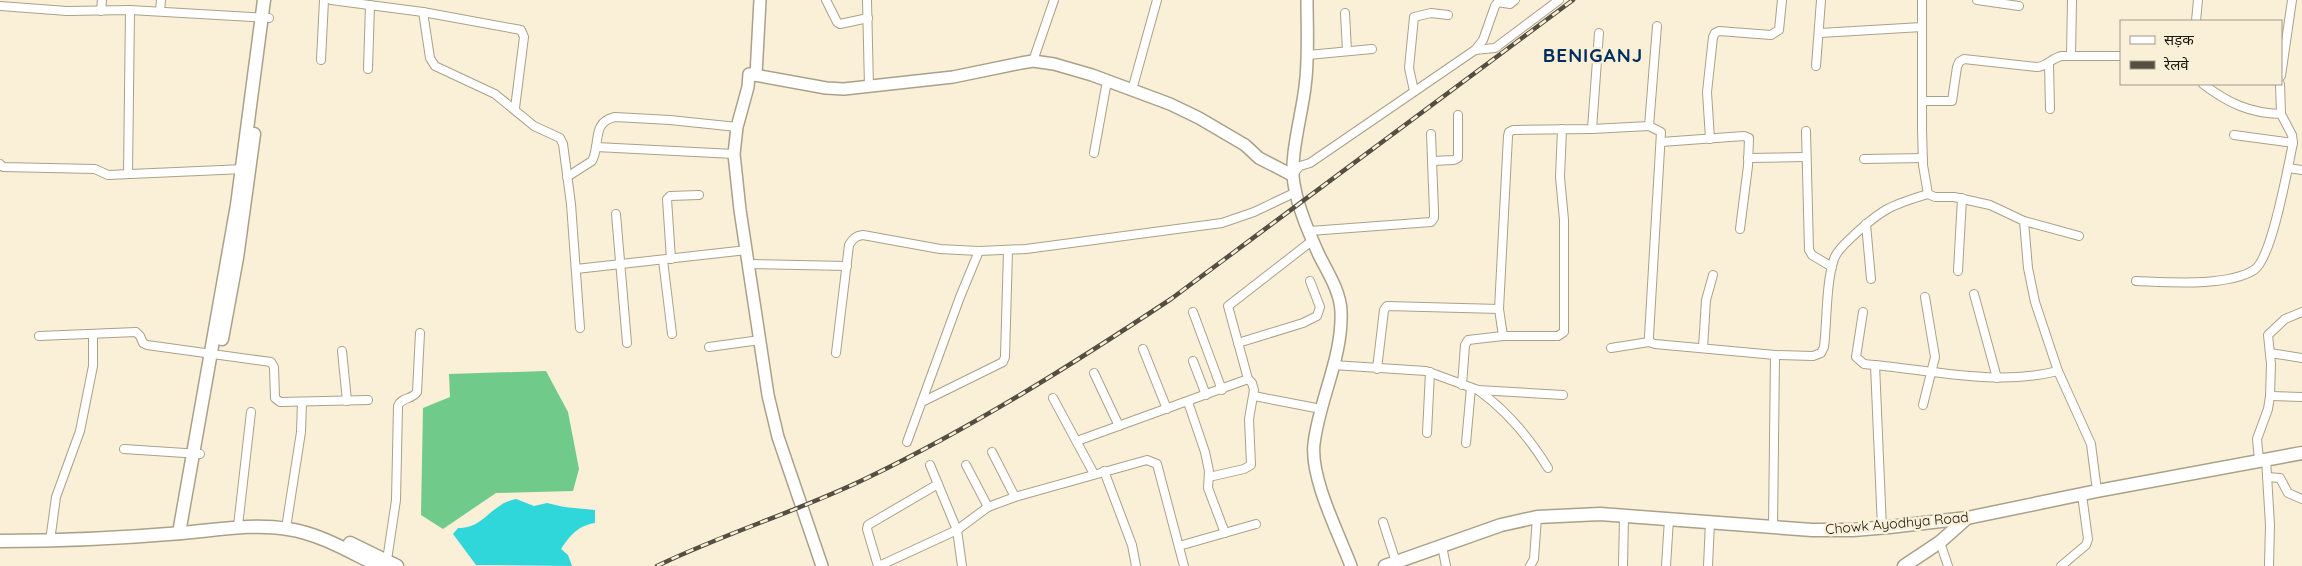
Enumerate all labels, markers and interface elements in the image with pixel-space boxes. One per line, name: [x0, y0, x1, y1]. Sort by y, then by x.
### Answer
legend: [2120, 20, 2282, 85]
text: सड़क: [2164, 30, 2194, 49]
district label: BENIGANJ: [1543, 43, 1643, 67]
text: रेलवे: [2163, 55, 2189, 74]
street label: Chowk Ayodhya Road: [1825, 508, 1969, 538]

